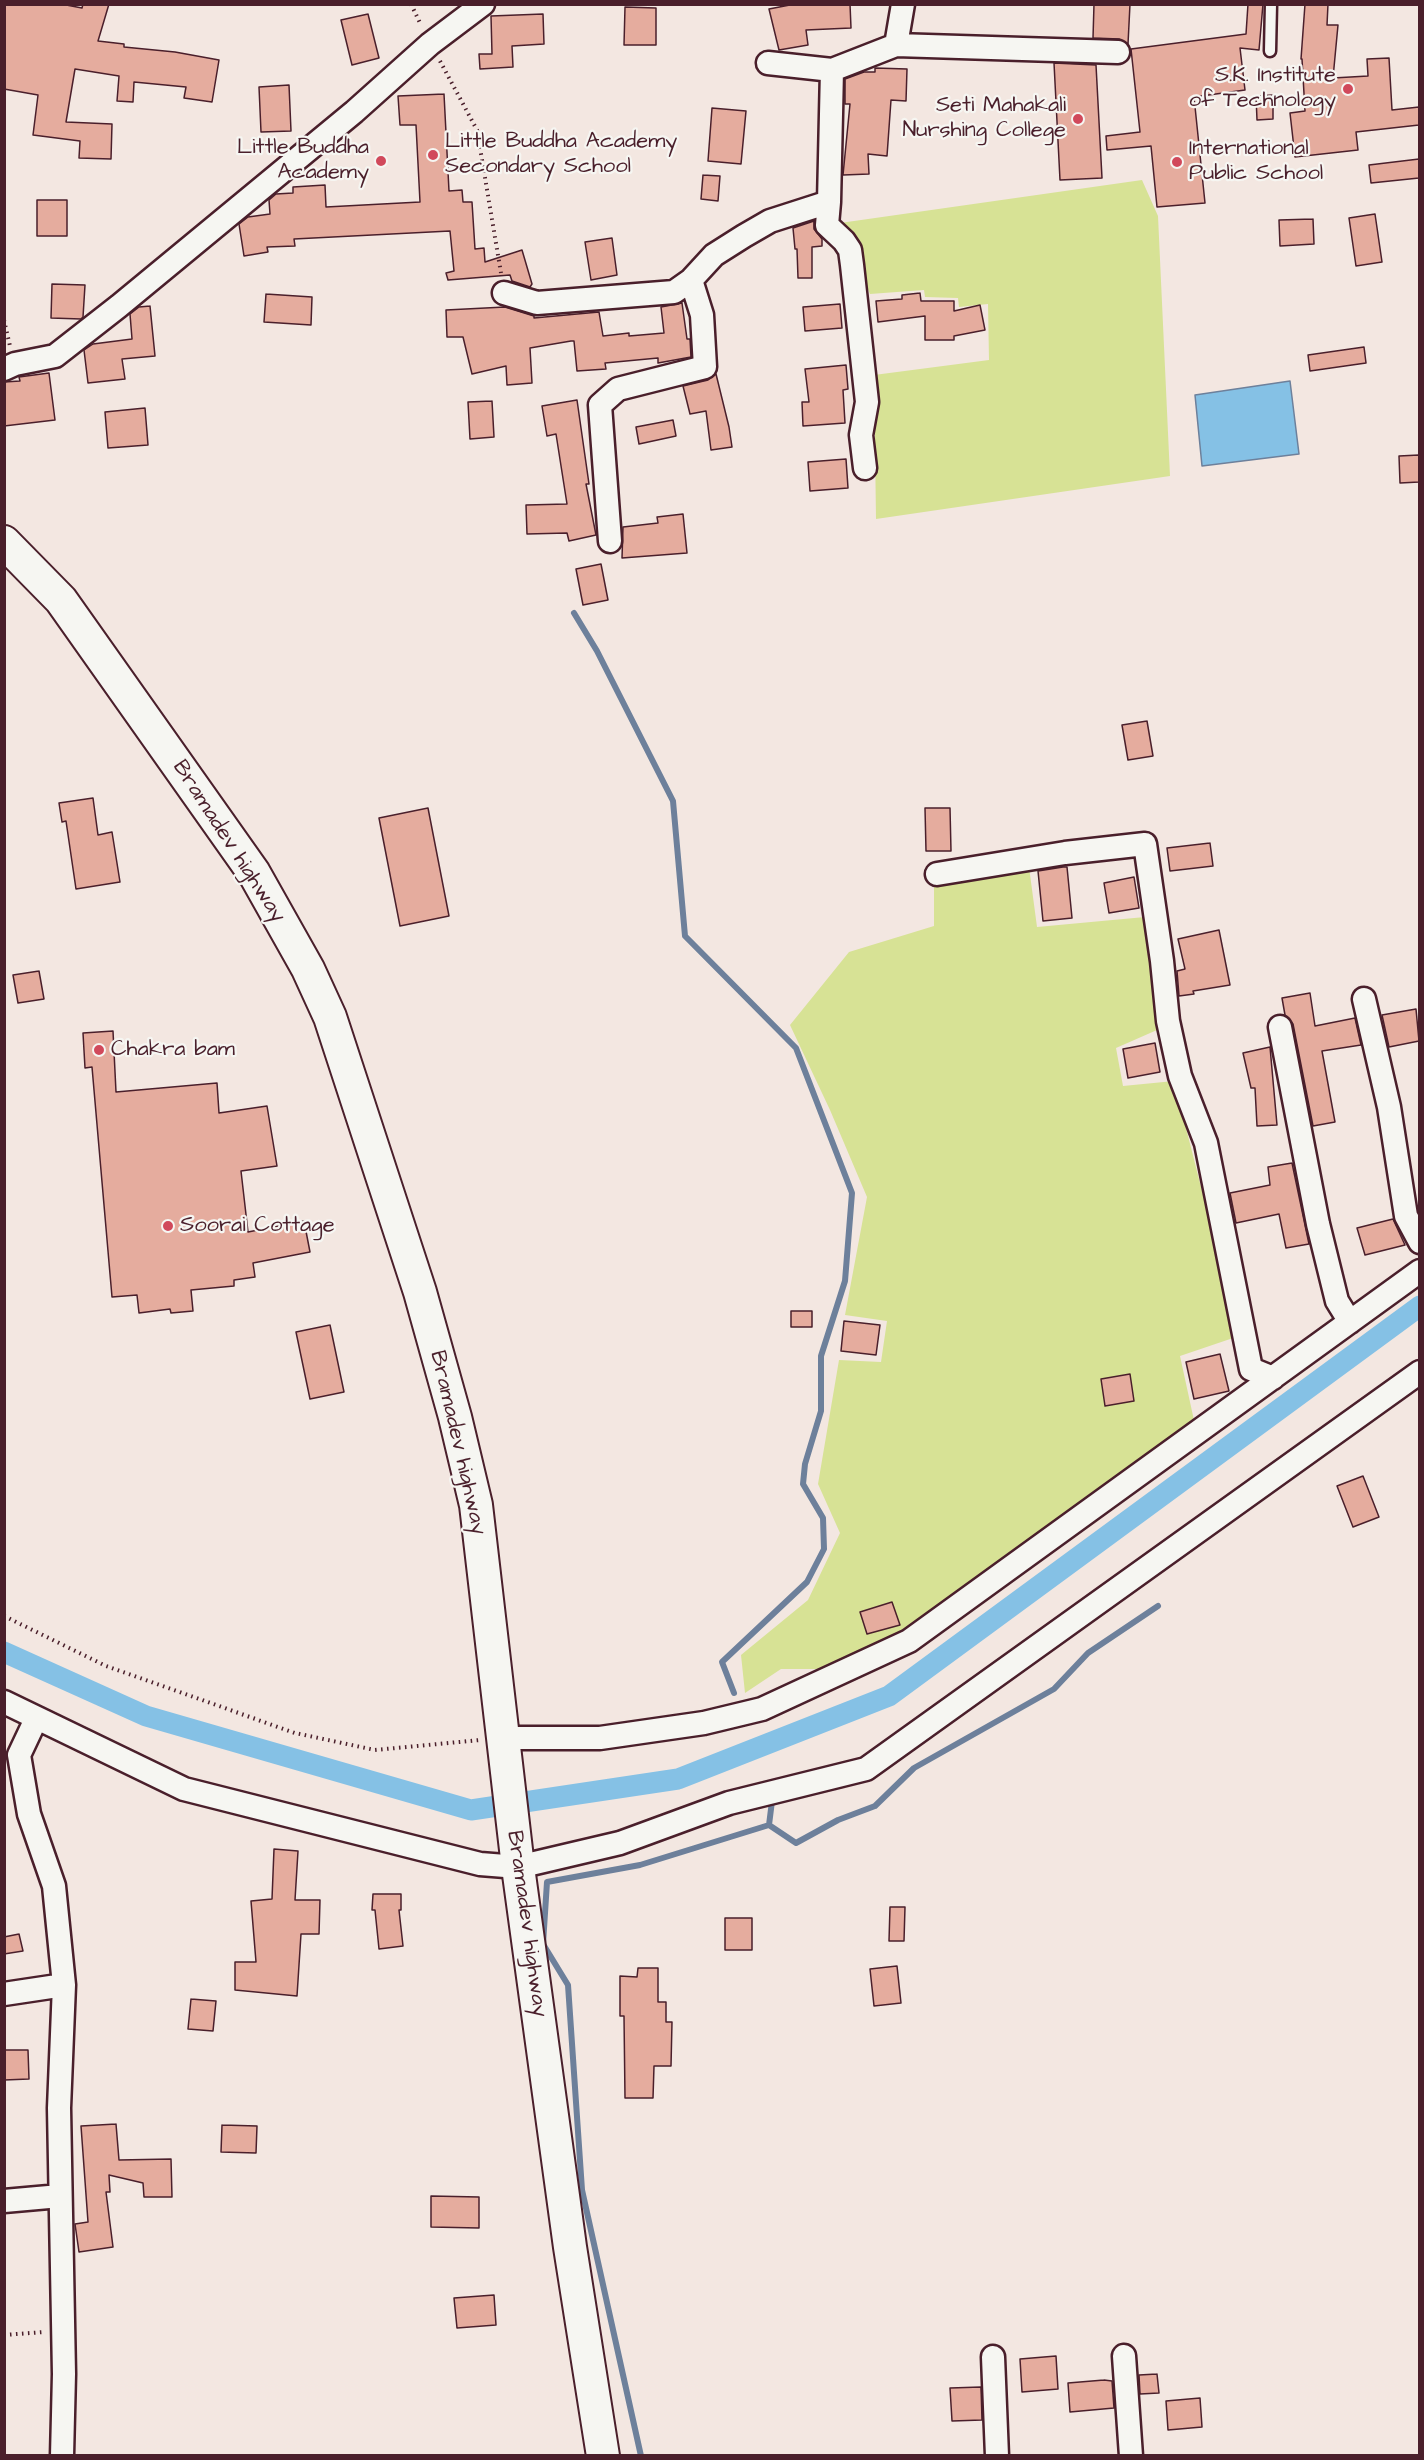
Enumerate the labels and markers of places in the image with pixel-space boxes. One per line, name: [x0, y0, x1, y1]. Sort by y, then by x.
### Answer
place label: S.K. Institute of Technology: [1189, 63, 1336, 114]
marker: S.K. Institute of Technology: [1341, 82, 1355, 96]
place label: Seti Mahakali Nurshing College: [902, 93, 1066, 144]
marker: Seti Mahakali Nurshing College: [1071, 112, 1085, 126]
place label: Little Buddha Academy Secondary School: [445, 129, 677, 180]
place label: Little Buddha Academy: [237, 135, 369, 186]
place label: International Public School: [1189, 136, 1323, 188]
marker: Little Buddha Academy Secondary School: [426, 148, 440, 162]
marker: Little Buddha Academy: [374, 154, 388, 168]
marker: International Public School: [1170, 155, 1184, 169]
place label: Chakra bam: [111, 1037, 235, 1063]
marker: Chakra bam: [92, 1043, 106, 1057]
place label: Soorai Cottage: [180, 1213, 335, 1239]
marker: Soorai Cottage: [161, 1219, 175, 1233]

